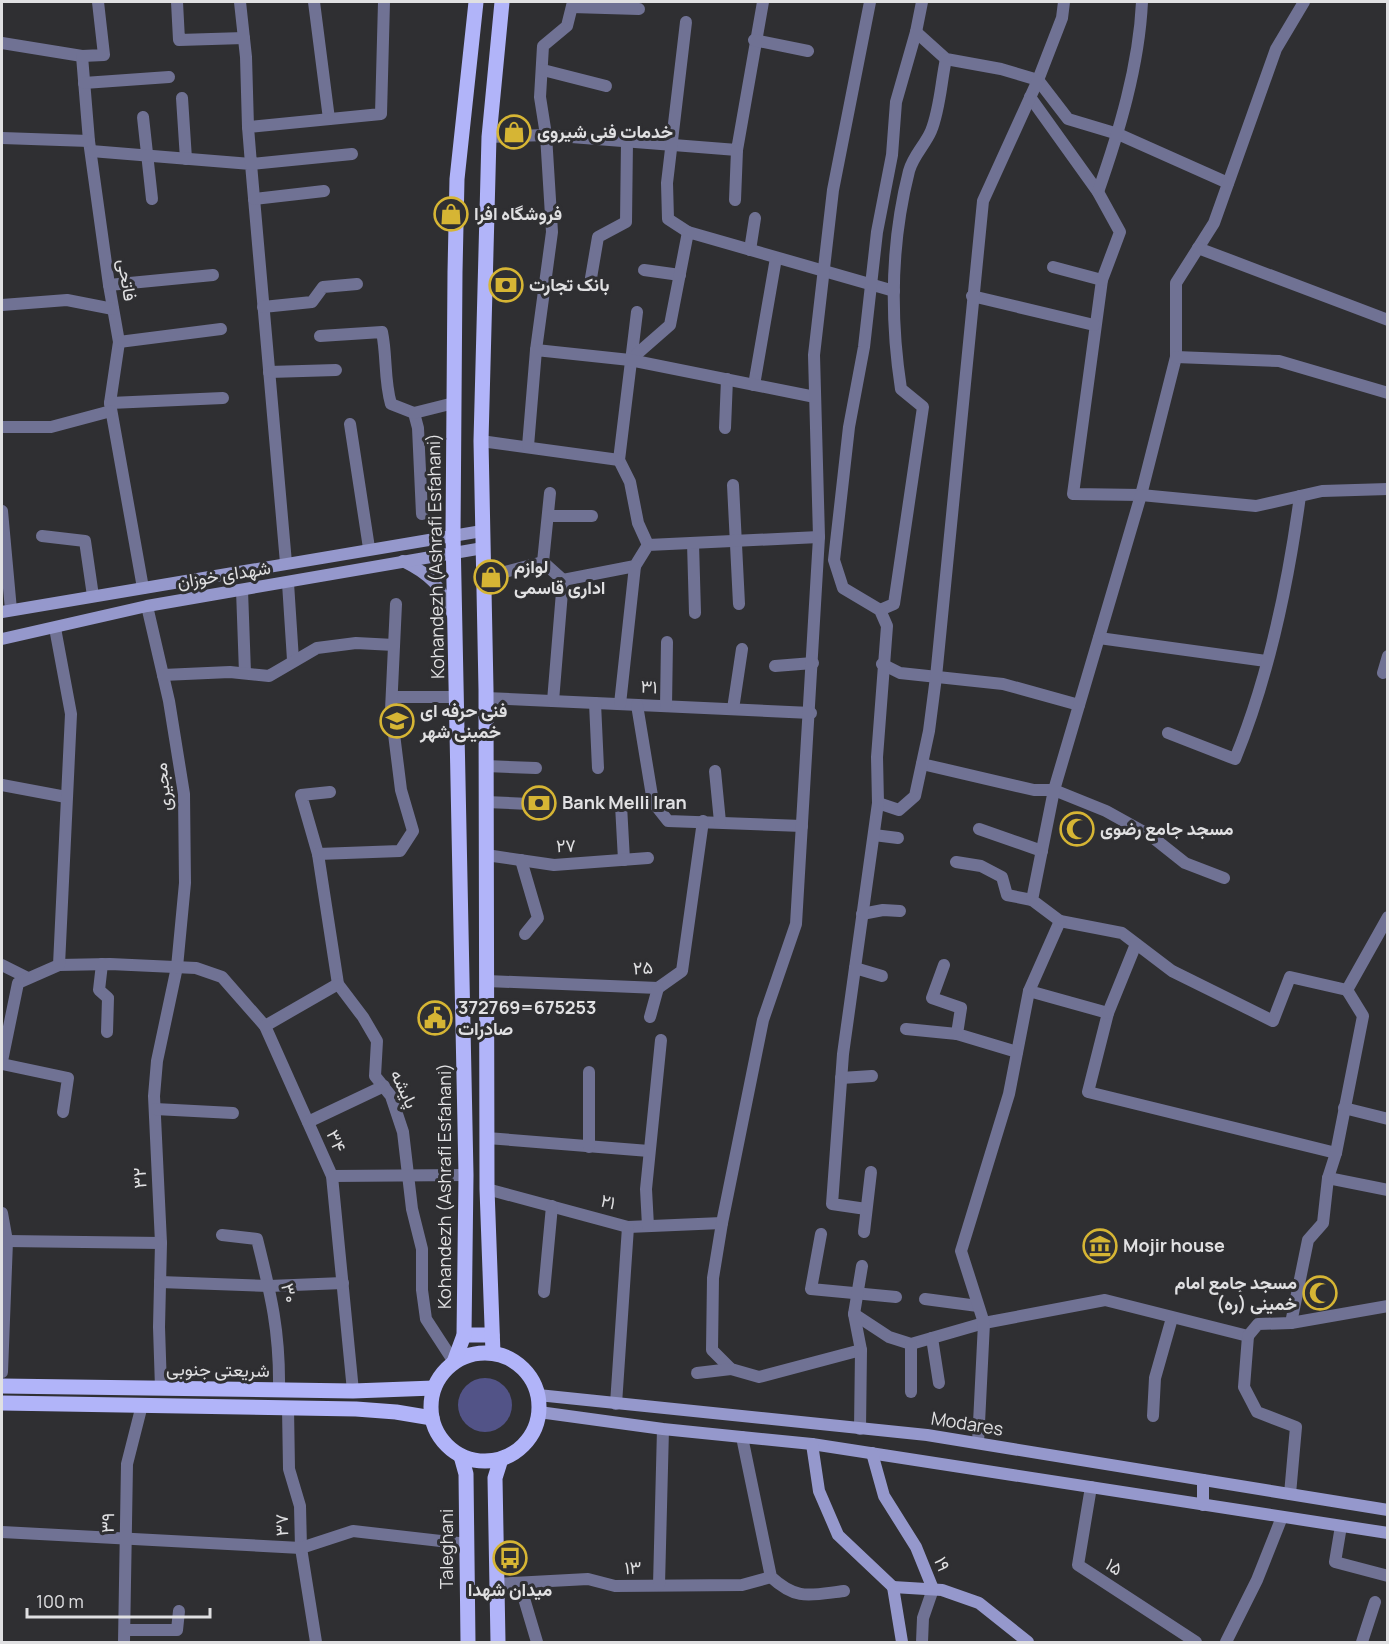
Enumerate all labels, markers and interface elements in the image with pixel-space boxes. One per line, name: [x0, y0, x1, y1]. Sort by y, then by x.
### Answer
shop icon: خدمات فنی شیروی: [496, 114, 532, 150]
place label: خدمات فنی شیروی: [537, 119, 673, 143]
shop icon: فروشگاه افرا: [433, 196, 469, 232]
place label: فروشگاه افرا: [474, 201, 562, 225]
street label: فاتحی: [113, 257, 143, 303]
bank icon: بانک تجارت: [488, 267, 524, 303]
place label: بانک تجارت: [529, 272, 610, 296]
street label: Kohandezh (Ashrafi Esfahani): [421, 433, 449, 679]
place label: لوازم اداری قاسمی: [514, 554, 606, 599]
street label: شهدای خوزان: [175, 555, 272, 593]
shop icon: لوازم اداری قاسمی: [473, 559, 509, 595]
street label: ۳۱: [640, 674, 658, 698]
place label: فنی حرفه ای خمینی شهر: [419, 698, 507, 743]
school or university icon: فنی حرفه ای خمینی شهر: [379, 703, 415, 739]
street label: مجیری: [148, 762, 176, 813]
bank icon: Bank Melli Iran: [521, 785, 557, 821]
place label: Bank Melli Iran: [562, 790, 687, 814]
mosque icon: مسجد جامع رضوی: [1059, 811, 1095, 847]
place label: مسجد جامع رضوی: [1100, 816, 1234, 841]
street label: ۲۷: [556, 833, 576, 857]
street label: ۲۵: [632, 954, 654, 980]
place label: 372769=675253 صادرات: [458, 995, 596, 1040]
public building icon: 372769=675253 صادرات: [417, 1000, 453, 1036]
street label: Kohandezh (Ashrafi Esfahani): [432, 1063, 456, 1309]
street label: پایشه: [385, 1065, 424, 1112]
street label: ۳۴: [321, 1126, 352, 1156]
street label: ۳۲: [126, 1167, 152, 1189]
street label: ۲۱: [598, 1188, 618, 1215]
museum icon: Mojir house: [1082, 1228, 1118, 1264]
place label: Mojir house: [1123, 1233, 1225, 1257]
place label: مسجد جامع امام خمینی (ره): [1174, 1270, 1297, 1315]
mosque icon: مسجد جامع امام خمینی (ره): [1302, 1275, 1338, 1311]
street label: ۳۰: [276, 1281, 304, 1305]
street label: شریعتی جنوبی: [166, 1356, 270, 1382]
street label: Modares: [929, 1405, 1005, 1441]
street label: Taleghani: [434, 1509, 458, 1589]
street label: ۳۹: [95, 1513, 119, 1533]
street label: ۳۷: [269, 1514, 293, 1536]
bus stop icon: میدان شهدا: [492, 1540, 528, 1576]
street label: ۱۵: [1101, 1552, 1128, 1581]
street label: ۱۹: [929, 1553, 957, 1575]
street label: ۱۳: [624, 1555, 642, 1579]
place label: میدان شهدا: [468, 1577, 553, 1601]
scale bar: [27, 1581, 210, 1619]
text: 100 m: [36, 1589, 84, 1613]

